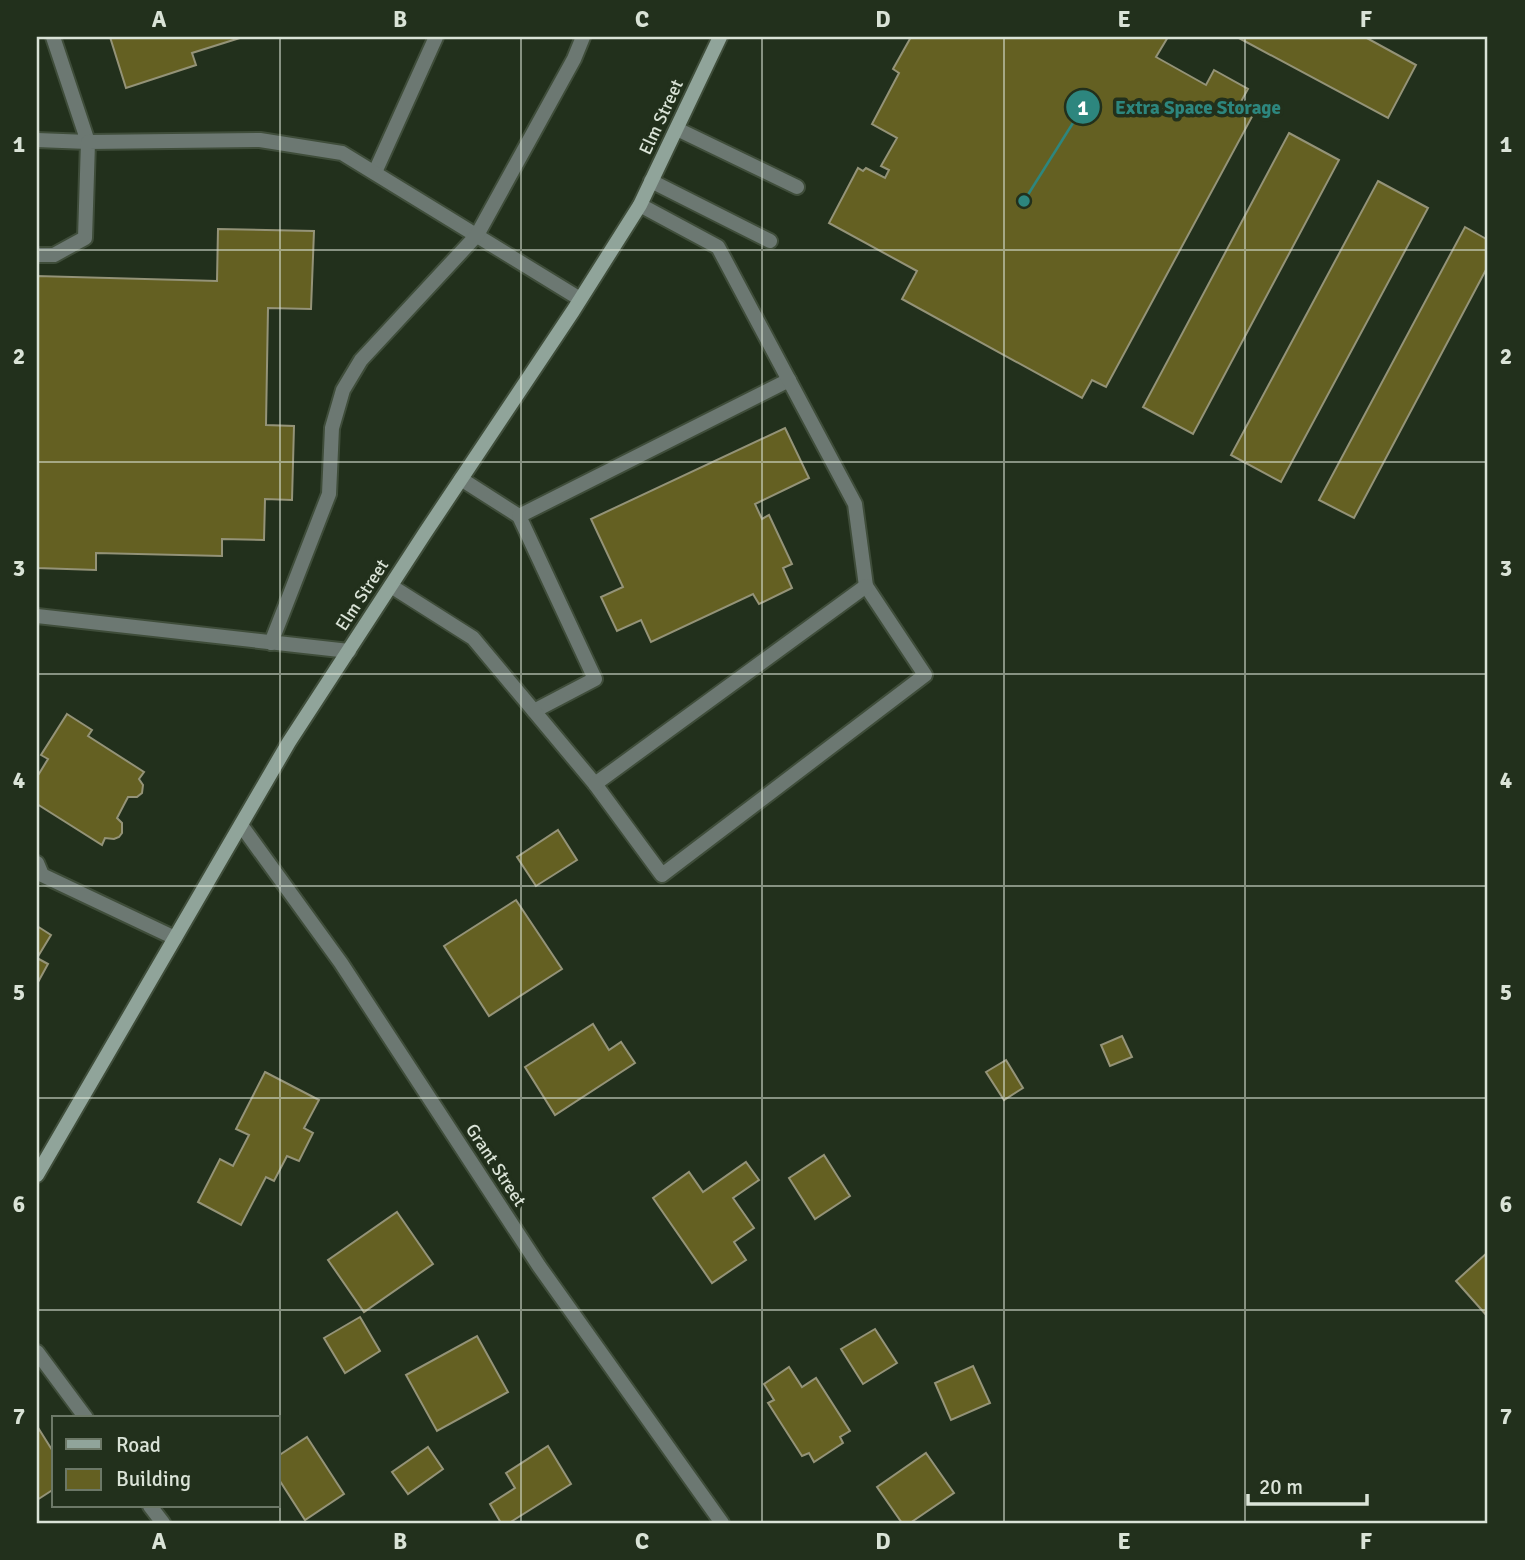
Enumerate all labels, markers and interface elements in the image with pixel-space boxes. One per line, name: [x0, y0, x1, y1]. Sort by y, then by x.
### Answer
text: A: [152, 5, 167, 34]
text: B: [393, 5, 407, 34]
text: C: [635, 5, 649, 34]
text: D: [875, 5, 891, 34]
text: E: [1117, 5, 1131, 34]
text: F: [1360, 5, 1372, 34]
street label: Elm Street: [634, 76, 688, 158]
callout: Extra Space Storage: [1066, 87, 1295, 127]
text: 1: [1077, 95, 1089, 121]
text: Extra Space Storage: [1115, 96, 1281, 120]
text: 1: [13, 130, 25, 159]
text: 1: [1500, 130, 1512, 159]
text: 2: [13, 342, 25, 371]
text: 2: [1500, 342, 1512, 371]
text: 3: [13, 554, 25, 583]
text: 3: [1500, 554, 1512, 583]
street label: Elm Street: [331, 555, 393, 635]
text: 4: [13, 766, 25, 795]
text: 4: [1500, 766, 1512, 795]
text: 5: [13, 978, 25, 1007]
text: 5: [1500, 978, 1512, 1007]
street label: Grant Street: [461, 1120, 531, 1210]
text: 6: [13, 1190, 25, 1219]
text: 6: [1500, 1190, 1512, 1219]
text: 7: [13, 1402, 25, 1431]
text: 7: [1500, 1402, 1512, 1431]
legend: [52, 1416, 280, 1508]
text: Road: [116, 1432, 161, 1458]
scale bar: [1248, 1462, 1368, 1506]
text: Building: [116, 1466, 191, 1492]
text: 20 m: [1259, 1474, 1303, 1500]
text: A: [152, 1527, 167, 1556]
text: B: [393, 1527, 407, 1556]
text: C: [635, 1527, 649, 1556]
text: D: [875, 1527, 891, 1556]
text: E: [1117, 1527, 1131, 1556]
text: F: [1360, 1527, 1372, 1556]

